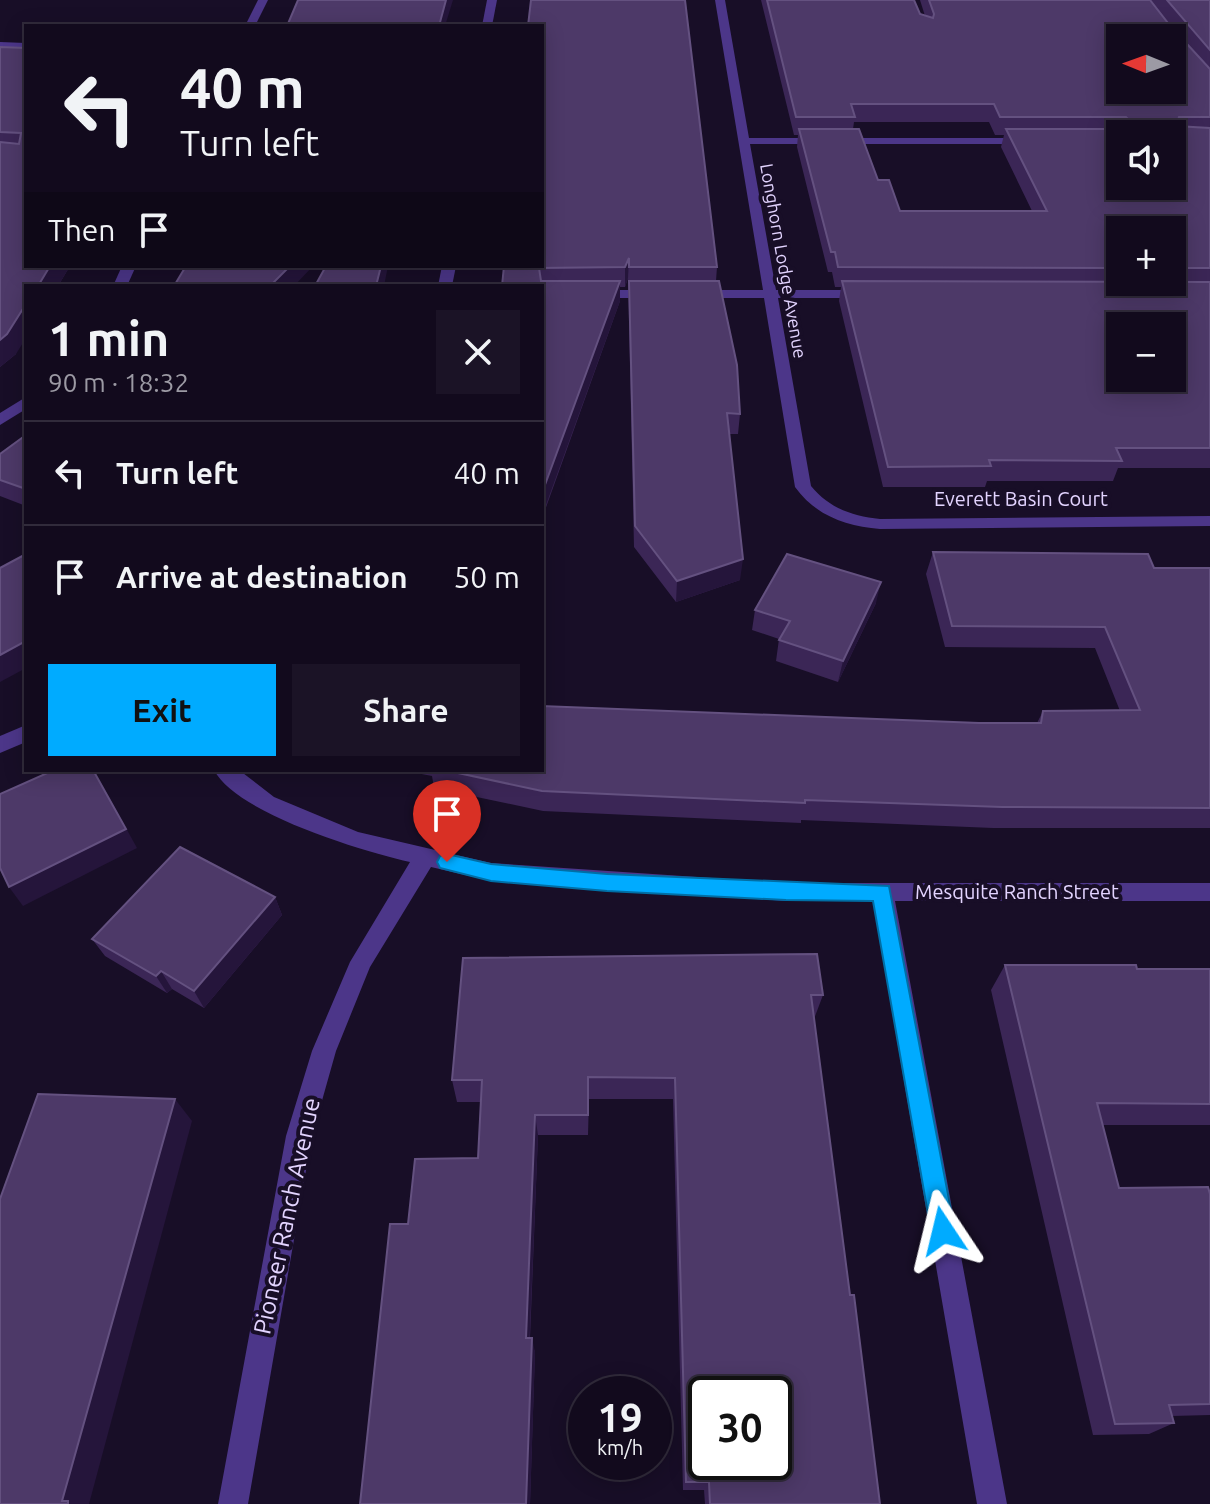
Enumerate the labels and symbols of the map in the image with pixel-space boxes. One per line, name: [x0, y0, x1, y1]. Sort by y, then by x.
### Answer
north arrow: [1106, 24, 1186, 104]
street label: Longhorn Lodge Avenue: [757, 162, 811, 360]
street label: Everett Basin Court: [934, 487, 1108, 510]
pin: [413, 780, 481, 862]
street label: Mesquite Ranch Street: [915, 880, 1119, 903]
street label: Pioneer Ranch Avenue: [248, 1095, 325, 1337]
position arrow: [901, 1189, 985, 1273]
speed limit sign: 30: [688, 1376, 792, 1480]

